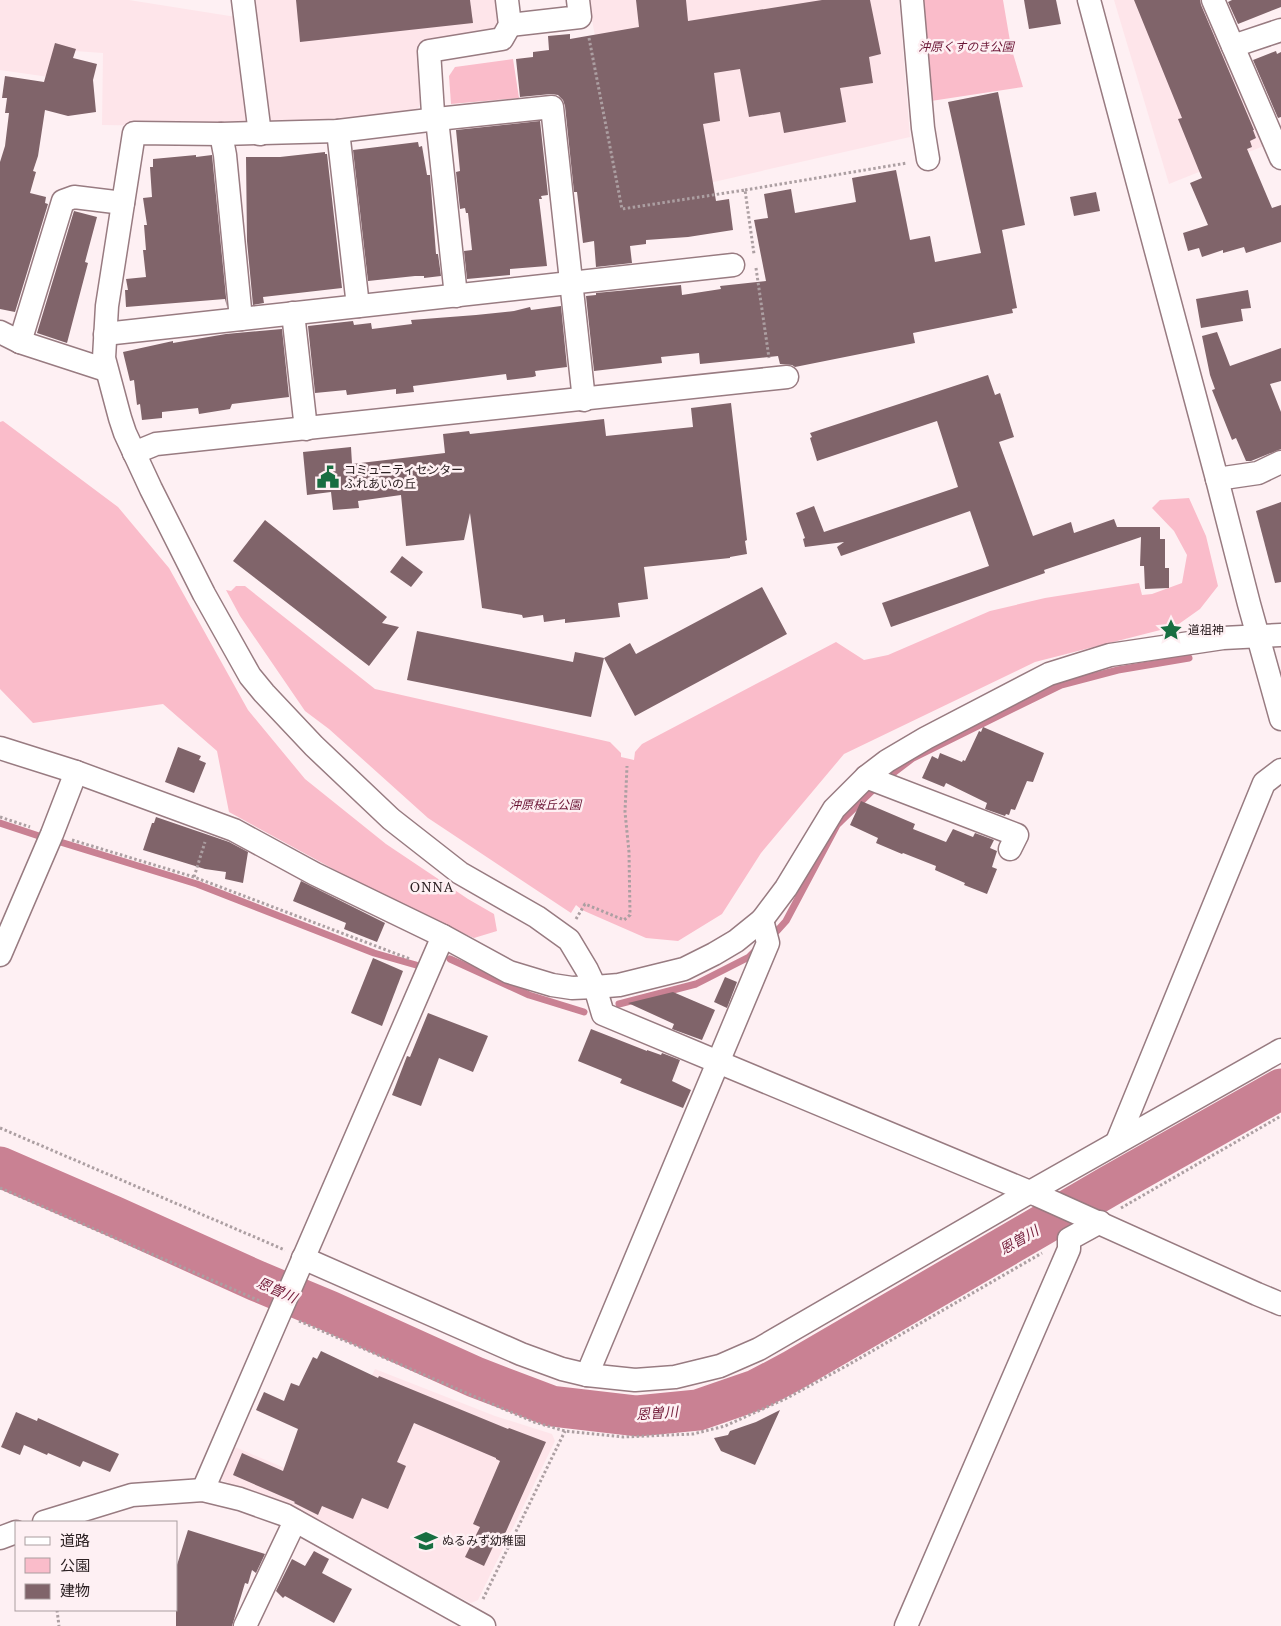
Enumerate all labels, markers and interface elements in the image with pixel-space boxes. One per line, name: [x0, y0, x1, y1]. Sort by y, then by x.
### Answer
park label: 沖原くすのき公園: [918, 39, 1016, 54]
place label: コミュニティセンター ふれあいの丘: [344, 462, 463, 491]
public building icon: コミュニティセンター ふれあいの丘: [315, 464, 341, 490]
place icon: 道祖神: [1158, 617, 1184, 643]
place label: 道祖神: [1188, 622, 1224, 637]
park label: 沖原桜丘公園: [509, 797, 583, 812]
district label: ONNA: [410, 877, 454, 896]
water label: 恩曽川: [996, 1220, 1043, 1258]
water label: 恩曽川: [254, 1272, 302, 1308]
water label: 恩曽川: [635, 1401, 681, 1423]
legend: [15, 1521, 178, 1611]
school or university icon: ぬるみず幼稚園: [413, 1528, 439, 1554]
text: 道路: [60, 1530, 90, 1550]
place label: ぬるみず幼稚園: [442, 1533, 526, 1548]
text: 公園: [60, 1555, 90, 1575]
text: 建物: [60, 1580, 90, 1600]

